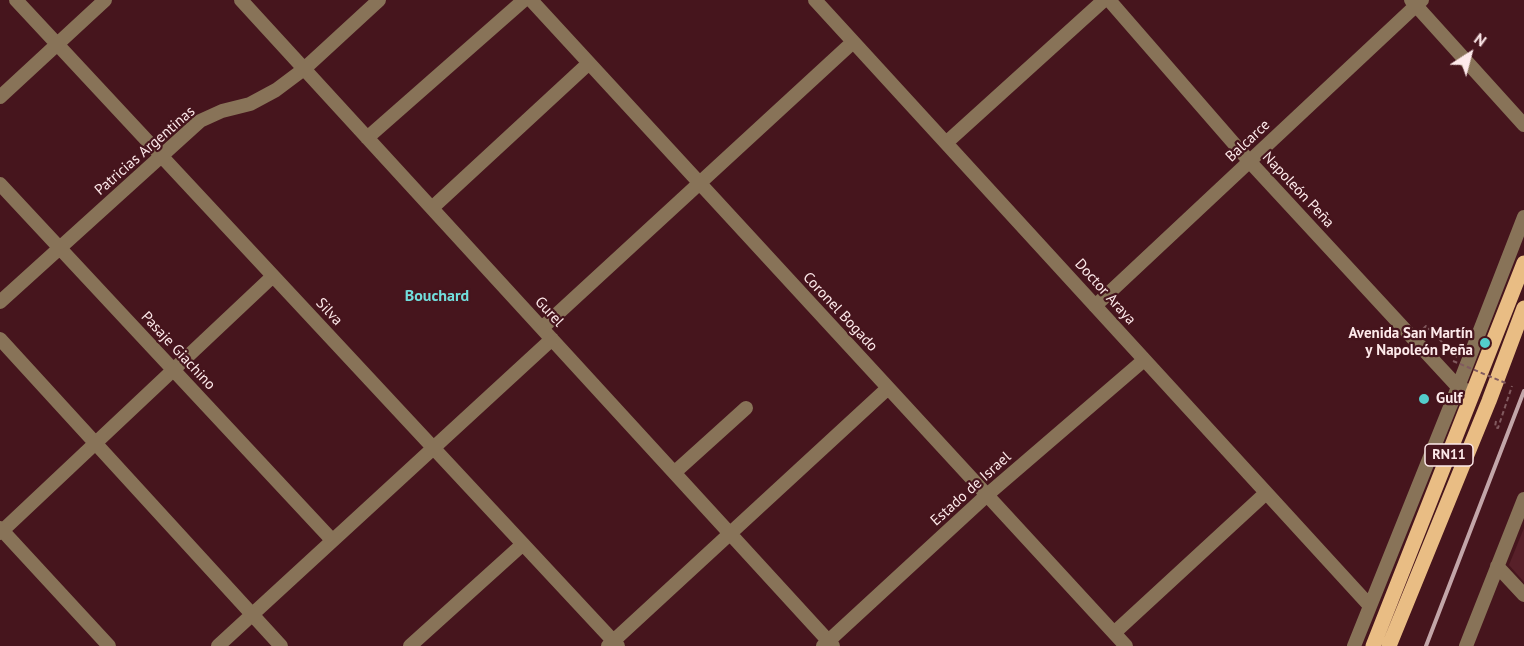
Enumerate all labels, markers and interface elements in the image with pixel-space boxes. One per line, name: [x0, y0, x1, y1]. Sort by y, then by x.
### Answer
north arrow: [1440, 24, 1500, 84]
text: N: [1470, 28, 1491, 51]
street label: Patricias Argentinas: [91, 103, 199, 199]
street label: Balcarce: [1222, 116, 1274, 166]
street label: Napoleón Peña: [1258, 148, 1338, 232]
street label: Doctor Araya: [1071, 255, 1139, 329]
street label: Coronel Bogado: [799, 269, 881, 355]
district label: Bouchard: [405, 286, 469, 306]
street label: Gurel: [531, 293, 567, 331]
street label: Silva: [312, 295, 346, 329]
street label: Pasaje Giachino: [137, 308, 219, 394]
place label: Avenida San Martín y Napoleón Peña: [1349, 325, 1473, 360]
marker: Avenida San Martín y Napoleón Peña: [1478, 336, 1492, 350]
place label: Gulf: [1436, 390, 1462, 408]
marker: Gulf: [1417, 392, 1431, 406]
road number: RN11: [1425, 444, 1473, 466]
street label: Estado de Israel: [927, 448, 1015, 530]

